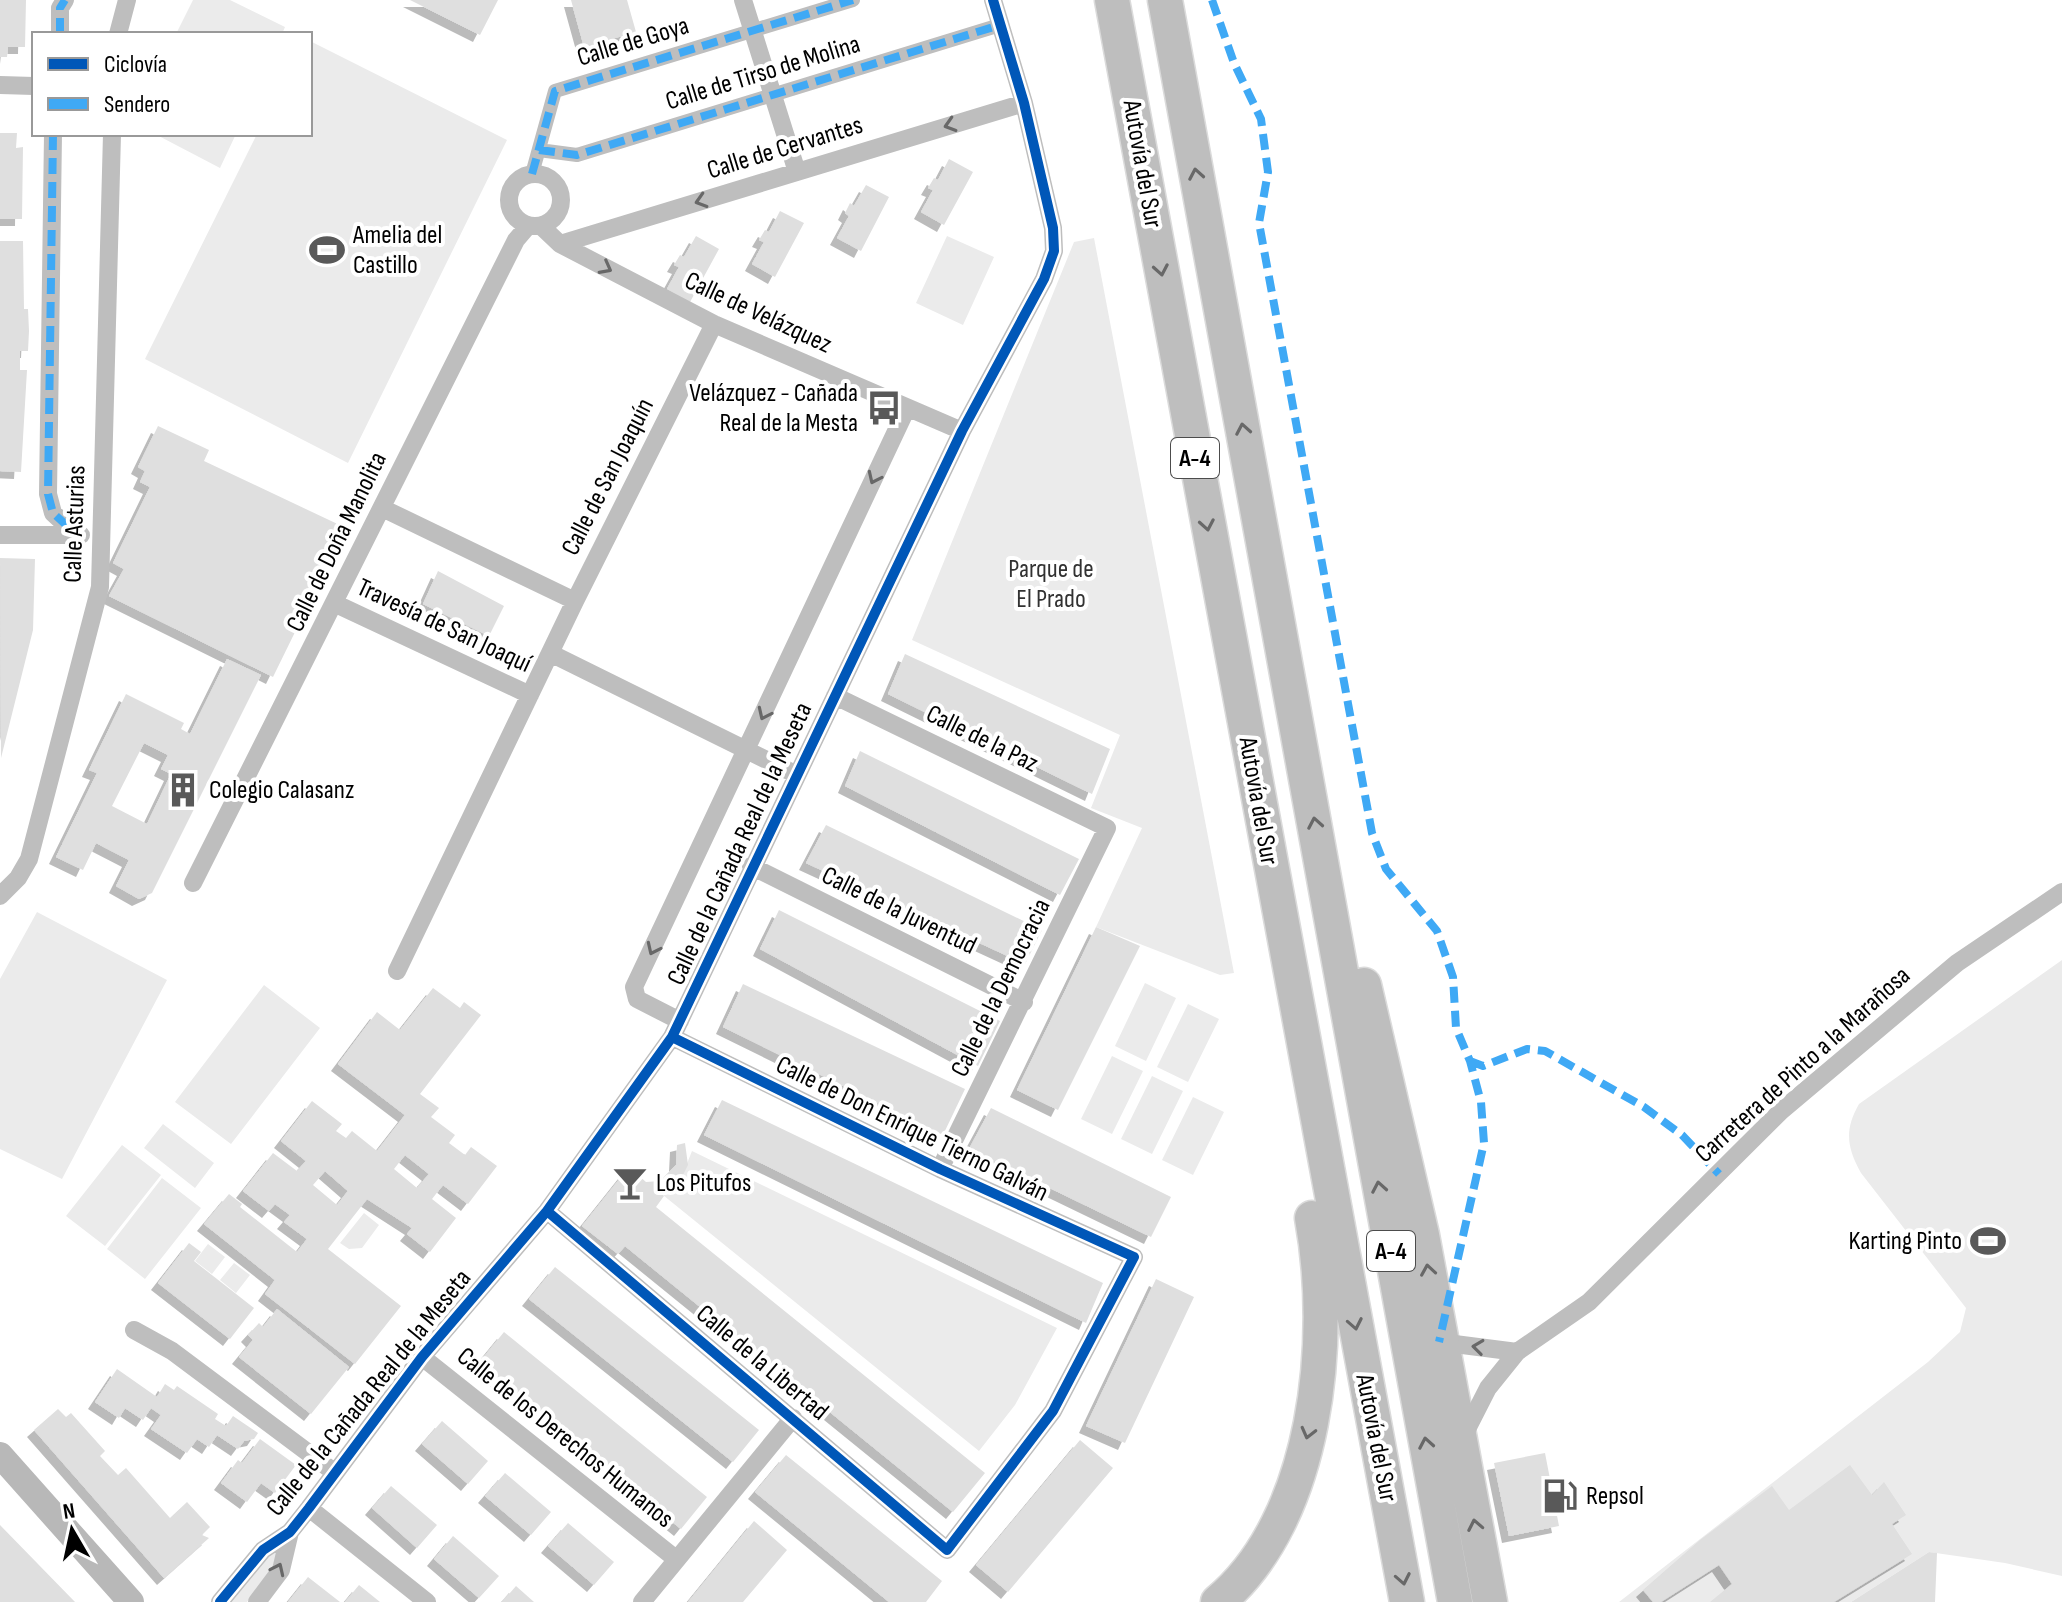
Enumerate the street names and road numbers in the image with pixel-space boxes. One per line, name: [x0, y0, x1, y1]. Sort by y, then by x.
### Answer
street label: Calle de Goya: [573, 10, 693, 74]
street label: Calle de Tirso de Molina: [662, 29, 864, 117]
street label: Autovía del Sur: [1115, 97, 1169, 231]
street label: Calle de Cervantes: [704, 110, 866, 186]
street label: Calle de Velázquez: [680, 265, 836, 361]
street label: Calle de San Joaquín: [555, 393, 661, 561]
road number: A-4: [1171, 438, 1219, 478]
street label: Calle de Doña Manolita: [280, 447, 394, 637]
street label: Calle Asturias: [57, 465, 93, 583]
street label: Travesía de San Joaquí: [352, 572, 536, 680]
street label: Calle de la Cañada Real de la Meseta: [661, 698, 819, 990]
street label: Calle de la Paz: [921, 699, 1043, 779]
street label: Autovía del Sur: [1231, 734, 1285, 868]
street label: Calle de la Juventud: [817, 860, 981, 962]
street label: Calle de la Democracia: [945, 894, 1057, 1082]
street label: Carretera de Pinto a la Marañosa: [1689, 960, 1917, 1170]
street label: Calle de Don Enrique Tierno Galván: [771, 1050, 1053, 1208]
road number: A-4: [1367, 1231, 1415, 1271]
street label: Calle de la Cañada Real de la Meseta: [260, 1264, 478, 1522]
street label: Calle de la Libertad: [690, 1299, 834, 1427]
street label: Calle de los Derechos Humanos: [451, 1341, 679, 1535]
street label: Autovía del Sur: [1348, 1371, 1404, 1505]

